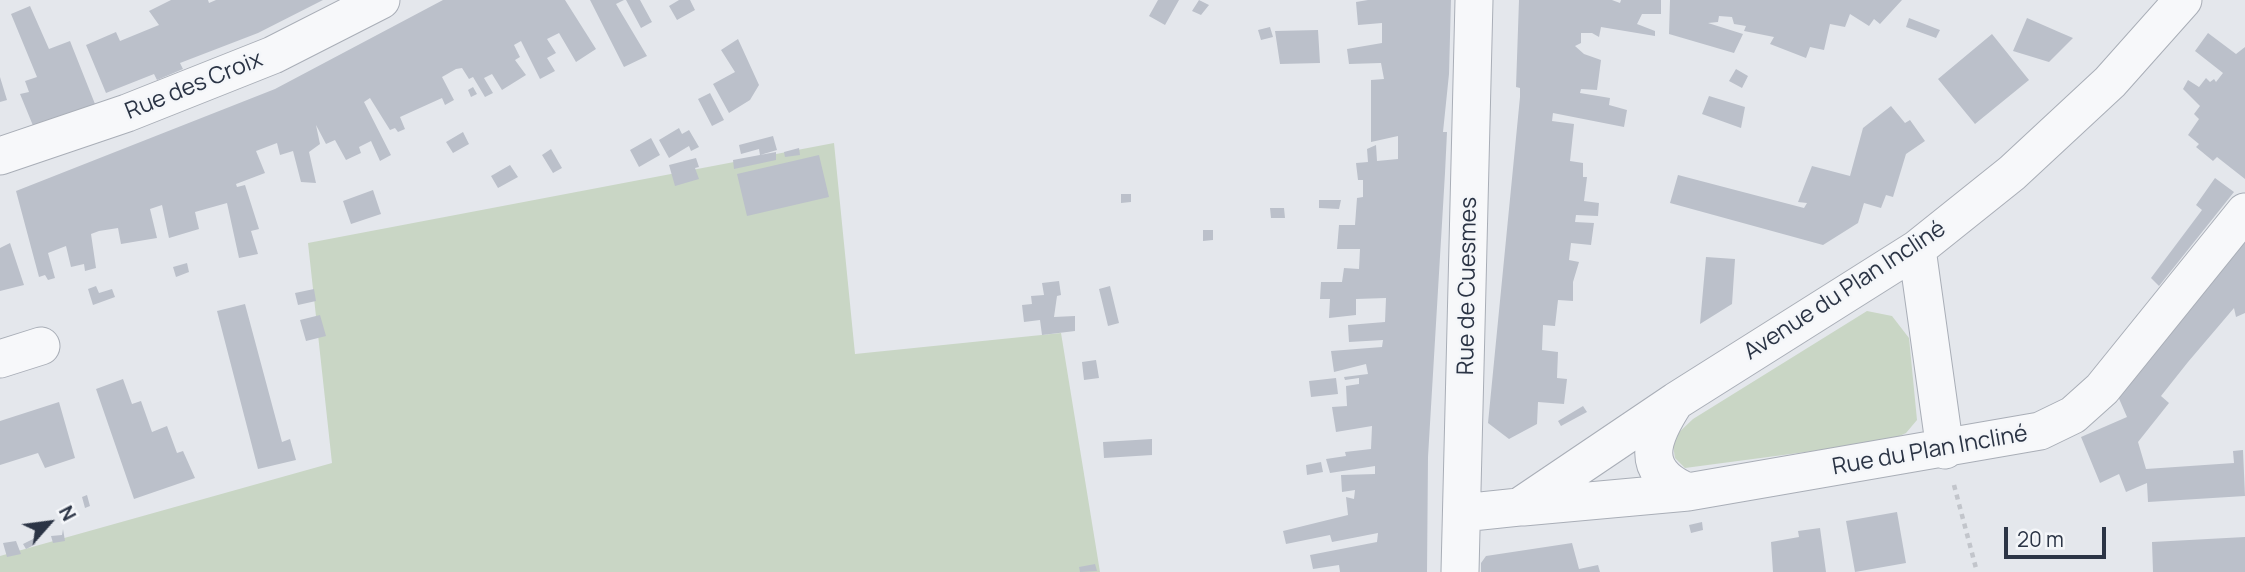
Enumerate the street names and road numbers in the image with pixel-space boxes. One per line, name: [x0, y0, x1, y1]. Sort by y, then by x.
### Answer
street label: Rue des Croix: [121, 46, 267, 126]
street label: Rue de Cuesmes: [1453, 197, 1483, 375]
street label: Avenue du Plan Incliné: [1739, 216, 1951, 366]
street label: Rue du Plan Incliné: [1830, 420, 2030, 482]

